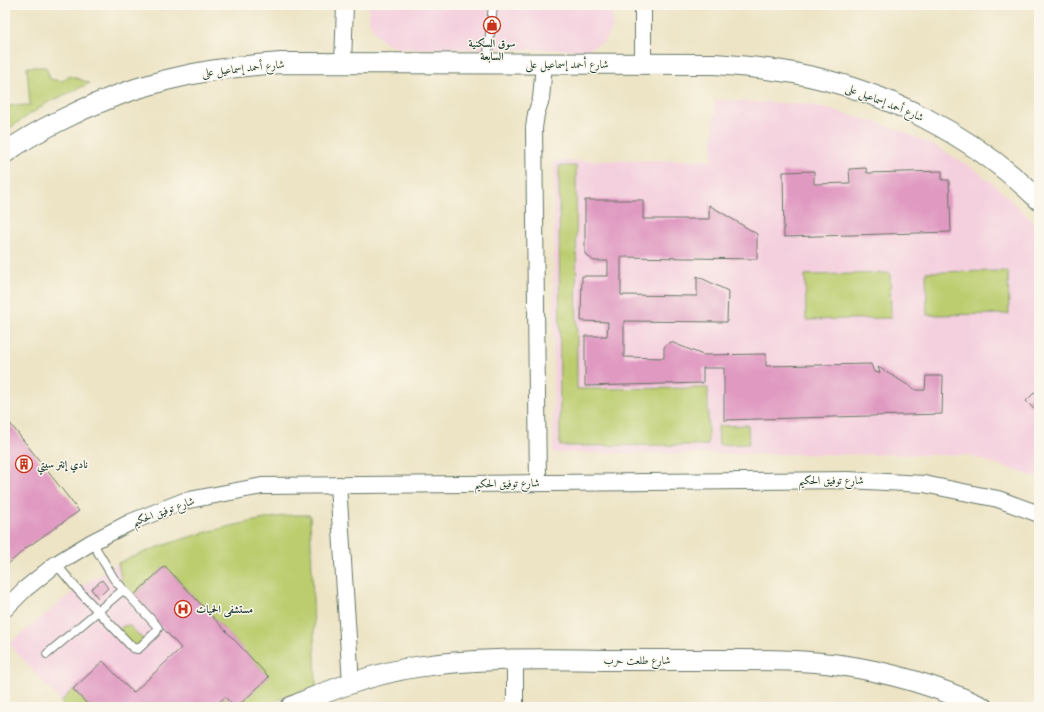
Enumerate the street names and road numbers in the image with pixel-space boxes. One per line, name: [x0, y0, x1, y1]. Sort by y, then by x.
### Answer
street label: شارع أحمد إسماعيل على: [201, 56, 285, 82]
street label: شارع أحمد إسماعيل على: [526, 56, 608, 74]
street label: شارع أحمد إسماعيل على: [843, 79, 926, 127]
street label: شارع توفيق الحكيم: [798, 473, 864, 491]
street label: شارع توفيق الحكيم: [474, 475, 540, 495]
street label: شارع توفيق الحكيم: [130, 493, 197, 533]
street label: شارع طلعت حرب: [604, 653, 670, 670]

